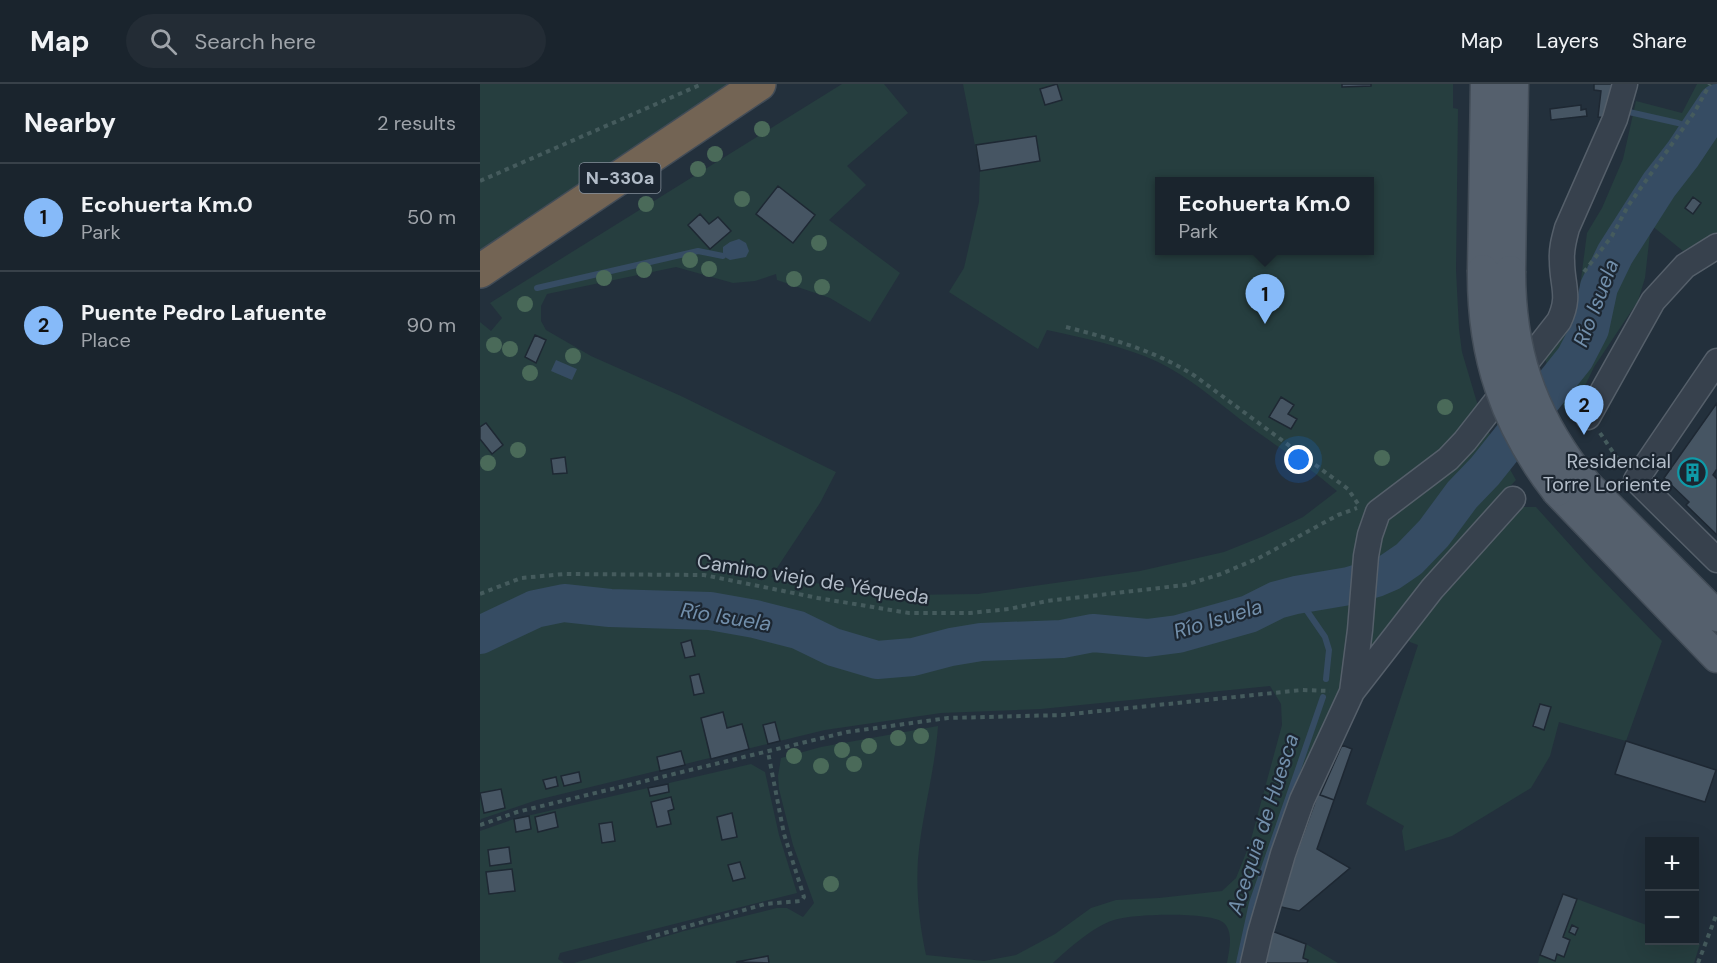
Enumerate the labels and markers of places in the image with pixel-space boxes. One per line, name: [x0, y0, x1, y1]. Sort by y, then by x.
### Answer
pin: 1: [1246, 274, 1284, 324]
pin: 2: [1564, 386, 1604, 435]
place label: Residencial Torre Loriente: [1543, 448, 1671, 497]
building icon: Residencial Torre Loriente: [1676, 456, 1708, 488]

